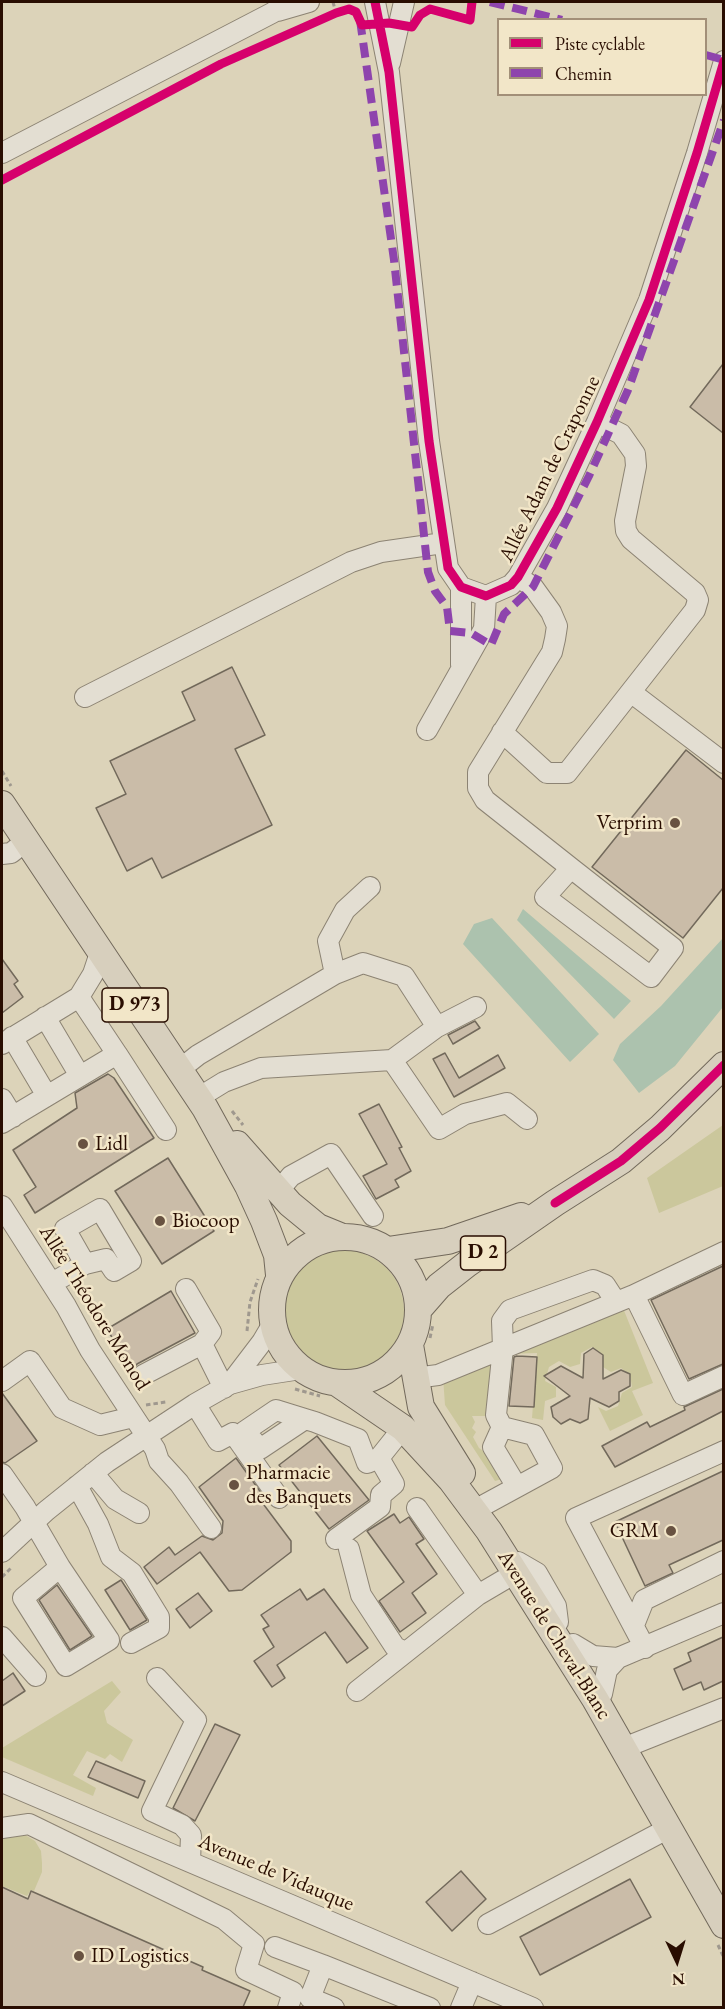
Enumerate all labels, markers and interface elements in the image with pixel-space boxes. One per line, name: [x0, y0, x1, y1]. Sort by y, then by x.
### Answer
legend: [497, 18, 707, 96]
text: Piste cyclable: [555, 32, 645, 55]
text: Chemin: [555, 62, 612, 85]
street label: Allée Adam de Craponne: [494, 372, 606, 566]
place label: Verprim: [596, 810, 663, 836]
marker: Verprim: [668, 816, 682, 830]
road number: D 973: [102, 988, 168, 1022]
place label: Lidl: [95, 1131, 128, 1157]
marker: Lidl: [76, 1137, 90, 1151]
place label: Biocoop: [172, 1208, 240, 1234]
marker: Biocoop: [153, 1214, 167, 1228]
street label: Allée Théodore Monod: [33, 1221, 155, 1395]
road number: D 2: [460, 1236, 506, 1270]
place label: Pharmacie des Banquets: [246, 1460, 351, 1510]
marker: Pharmacie des Banquets: [227, 1478, 241, 1492]
place label: GRM: [610, 1518, 659, 1544]
marker: GRM: [664, 1524, 678, 1538]
street label: Avenue de Cheval-Blanc: [492, 1546, 616, 1724]
street label: Avenue de Vidauque: [194, 1829, 358, 1917]
north arrow: [647, 1931, 707, 1991]
place label: ID Logistics: [91, 1943, 189, 1969]
marker: ID Logistics: [72, 1949, 86, 1963]
text: N: [671, 1969, 685, 1990]

